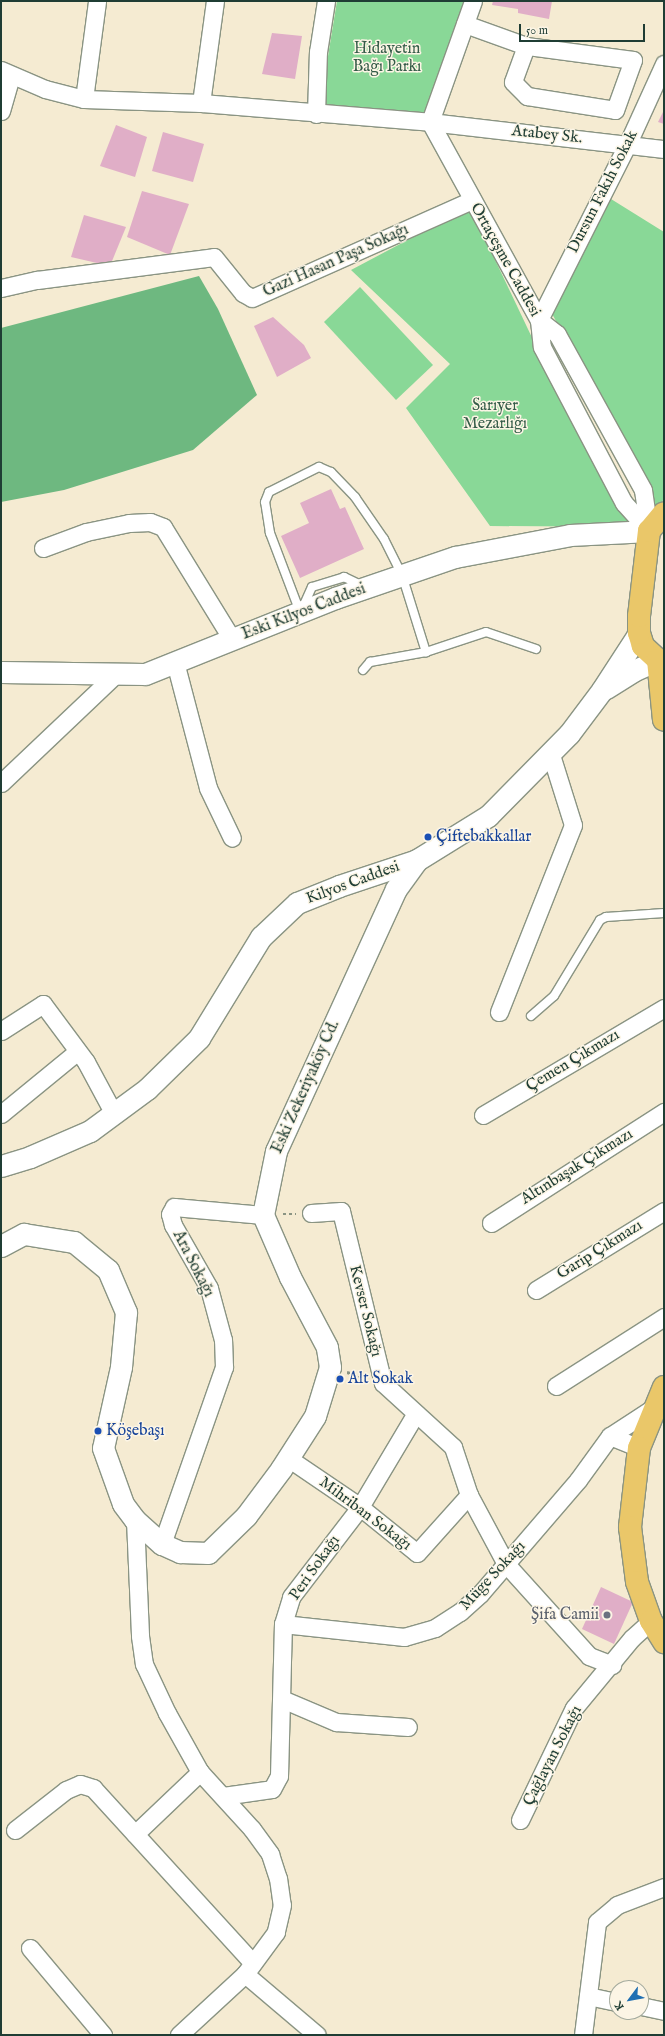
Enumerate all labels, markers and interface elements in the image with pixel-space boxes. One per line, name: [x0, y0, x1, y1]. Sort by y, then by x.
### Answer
scale bar: [521, 16, 647, 42]
text: 50 m: [526, 23, 548, 38]
park label: Hidayetin Bağı Parkı: [353, 39, 421, 77]
street label: Atabey Sk.: [511, 122, 583, 148]
street label: Dursun Fakıh Sokak: [564, 127, 642, 257]
street label: Ortaçeşme Caddesi: [466, 200, 544, 320]
street label: Gazi Hasan Paşa Sokağı: [260, 220, 412, 302]
park label: Sarıyer Mezarlığı: [463, 396, 527, 434]
street label: Eski Kilyos Caddesi: [239, 580, 369, 644]
place label: Çiftebakkallar: [436, 827, 531, 847]
marker: Çiftebakkallar: [423, 832, 433, 842]
street label: Kilyos Caddesi: [304, 857, 402, 909]
street label: Eski Zekeriyaköy Cd.: [268, 1017, 344, 1157]
street label: Çemen Çıkmazı: [523, 1026, 623, 1096]
street label: Altınbaşak Çıkmazı: [517, 1125, 637, 1209]
street label: Garip Çıkmazı: [554, 1216, 646, 1284]
street label: Ara Sokağı: [168, 1227, 218, 1301]
street label: Kevser Sokağı: [344, 1263, 386, 1359]
place label: Alt Sokak: [348, 1369, 413, 1389]
marker: Alt Sokak: [335, 1374, 345, 1384]
place label: Köşebaşı: [106, 1421, 164, 1441]
marker: Köşebaşı: [93, 1426, 103, 1436]
street label: Mihriban Sokağı: [315, 1473, 415, 1555]
street label: Peri Sokağı: [286, 1532, 344, 1604]
street label: Müge Sokağı: [456, 1537, 530, 1615]
place label: Şifa Camii: [531, 1605, 599, 1625]
marker: Şifa Camii: [602, 1610, 612, 1620]
street label: Çağlayan Sokağı: [519, 1703, 587, 1809]
north arrow: [609, 1980, 649, 2020]
text: K: [612, 1999, 628, 2013]

